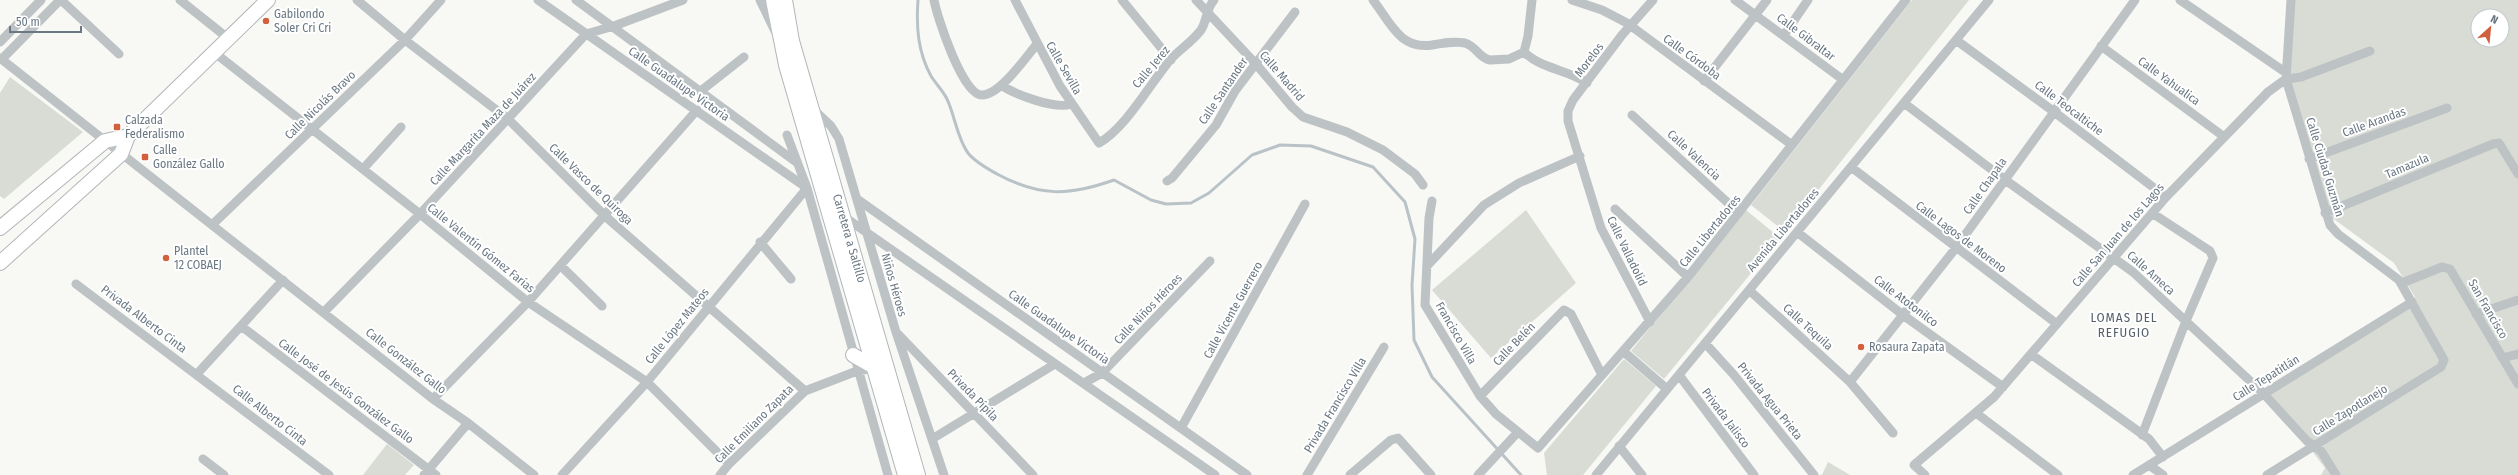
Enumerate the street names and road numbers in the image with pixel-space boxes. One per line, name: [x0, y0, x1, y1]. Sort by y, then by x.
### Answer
street label: Calle Gibraltar: [1774, 10, 1839, 64]
street label: Calle Córdoba: [1661, 31, 1724, 83]
street label: Calle Sevilla: [1043, 39, 1085, 97]
street label: Morelos: [1572, 40, 1606, 80]
street label: Calle Jerez: [1129, 43, 1173, 91]
street label: Calle Guadalupe Victoria: [626, 44, 732, 124]
street label: Calle Madrid: [1257, 48, 1307, 104]
street label: Calle Santander: [1196, 54, 1251, 127]
street label: Calle Yahualica: [2135, 54, 2203, 108]
street label: Calle Nicolás Bravo: [282, 68, 358, 142]
street label: Calle Margarita Maza de Juárez: [427, 70, 539, 188]
street label: Calle Teocaltiche: [2032, 78, 2106, 138]
street label: Calle Arandas: [2340, 104, 2408, 140]
street label: Calle Ciudad Guzmán: [2303, 116, 2347, 218]
street label: Calle Valencia: [1665, 127, 1724, 183]
street label: Calle Vasco de Quiroga: [546, 140, 636, 228]
street label: Tamazula: [2383, 151, 2431, 181]
street label: Calle Chapala: [1960, 155, 2010, 217]
street label: Calle San Juan de los Lagos: [2069, 180, 2167, 290]
street label: Avenida Libertadores: [1744, 186, 1822, 274]
street label: Carretera a Saltillo: [830, 192, 869, 284]
street label: Calle Libertadores: [1677, 192, 1743, 270]
street label: Calle Lagos de Moreno: [1913, 198, 2009, 276]
street label: Calle Valentín Gómez Farías: [425, 200, 537, 296]
street label: Calle Valladolid: [1604, 214, 1650, 288]
street label: Calle Ameca: [2124, 248, 2178, 298]
street label: Niños Héroes: [878, 252, 910, 318]
street label: Calle Vicente Guerrero: [1201, 259, 1265, 361]
street label: Calle Niños Héroes: [1111, 271, 1185, 347]
street label: Calle Atotonilco: [1871, 272, 1941, 330]
street label: San Francisco: [2465, 277, 2511, 341]
street label: Privada Alberto Cinta: [98, 282, 190, 356]
street label: Calle López Mateos: [642, 285, 712, 367]
street label: Calle Guadalupe Victoria: [1006, 287, 1112, 367]
street label: Francisco Villa: [1433, 299, 1479, 367]
street label: Calle Tequila: [1780, 301, 1836, 353]
street label: Calle Belén: [1490, 319, 1538, 369]
street label: Calle González Gallo: [363, 325, 449, 397]
street label: Calle José de Jesús González Gallo: [276, 336, 416, 446]
street label: Calle Tepatitlán: [2230, 352, 2302, 404]
street label: Privada Francisco Villa: [1301, 355, 1369, 455]
street label: Privada Agua Prieta: [1735, 360, 1805, 442]
street label: Privada Pípila: [945, 366, 1001, 424]
street label: Calle Zapotlanejo: [2310, 381, 2390, 439]
street label: Calle Alberto Cinta: [230, 382, 310, 449]
street label: Calle Emiliano Zapata: [712, 382, 796, 466]
street label: Privada Jalisco: [1699, 385, 1753, 451]

